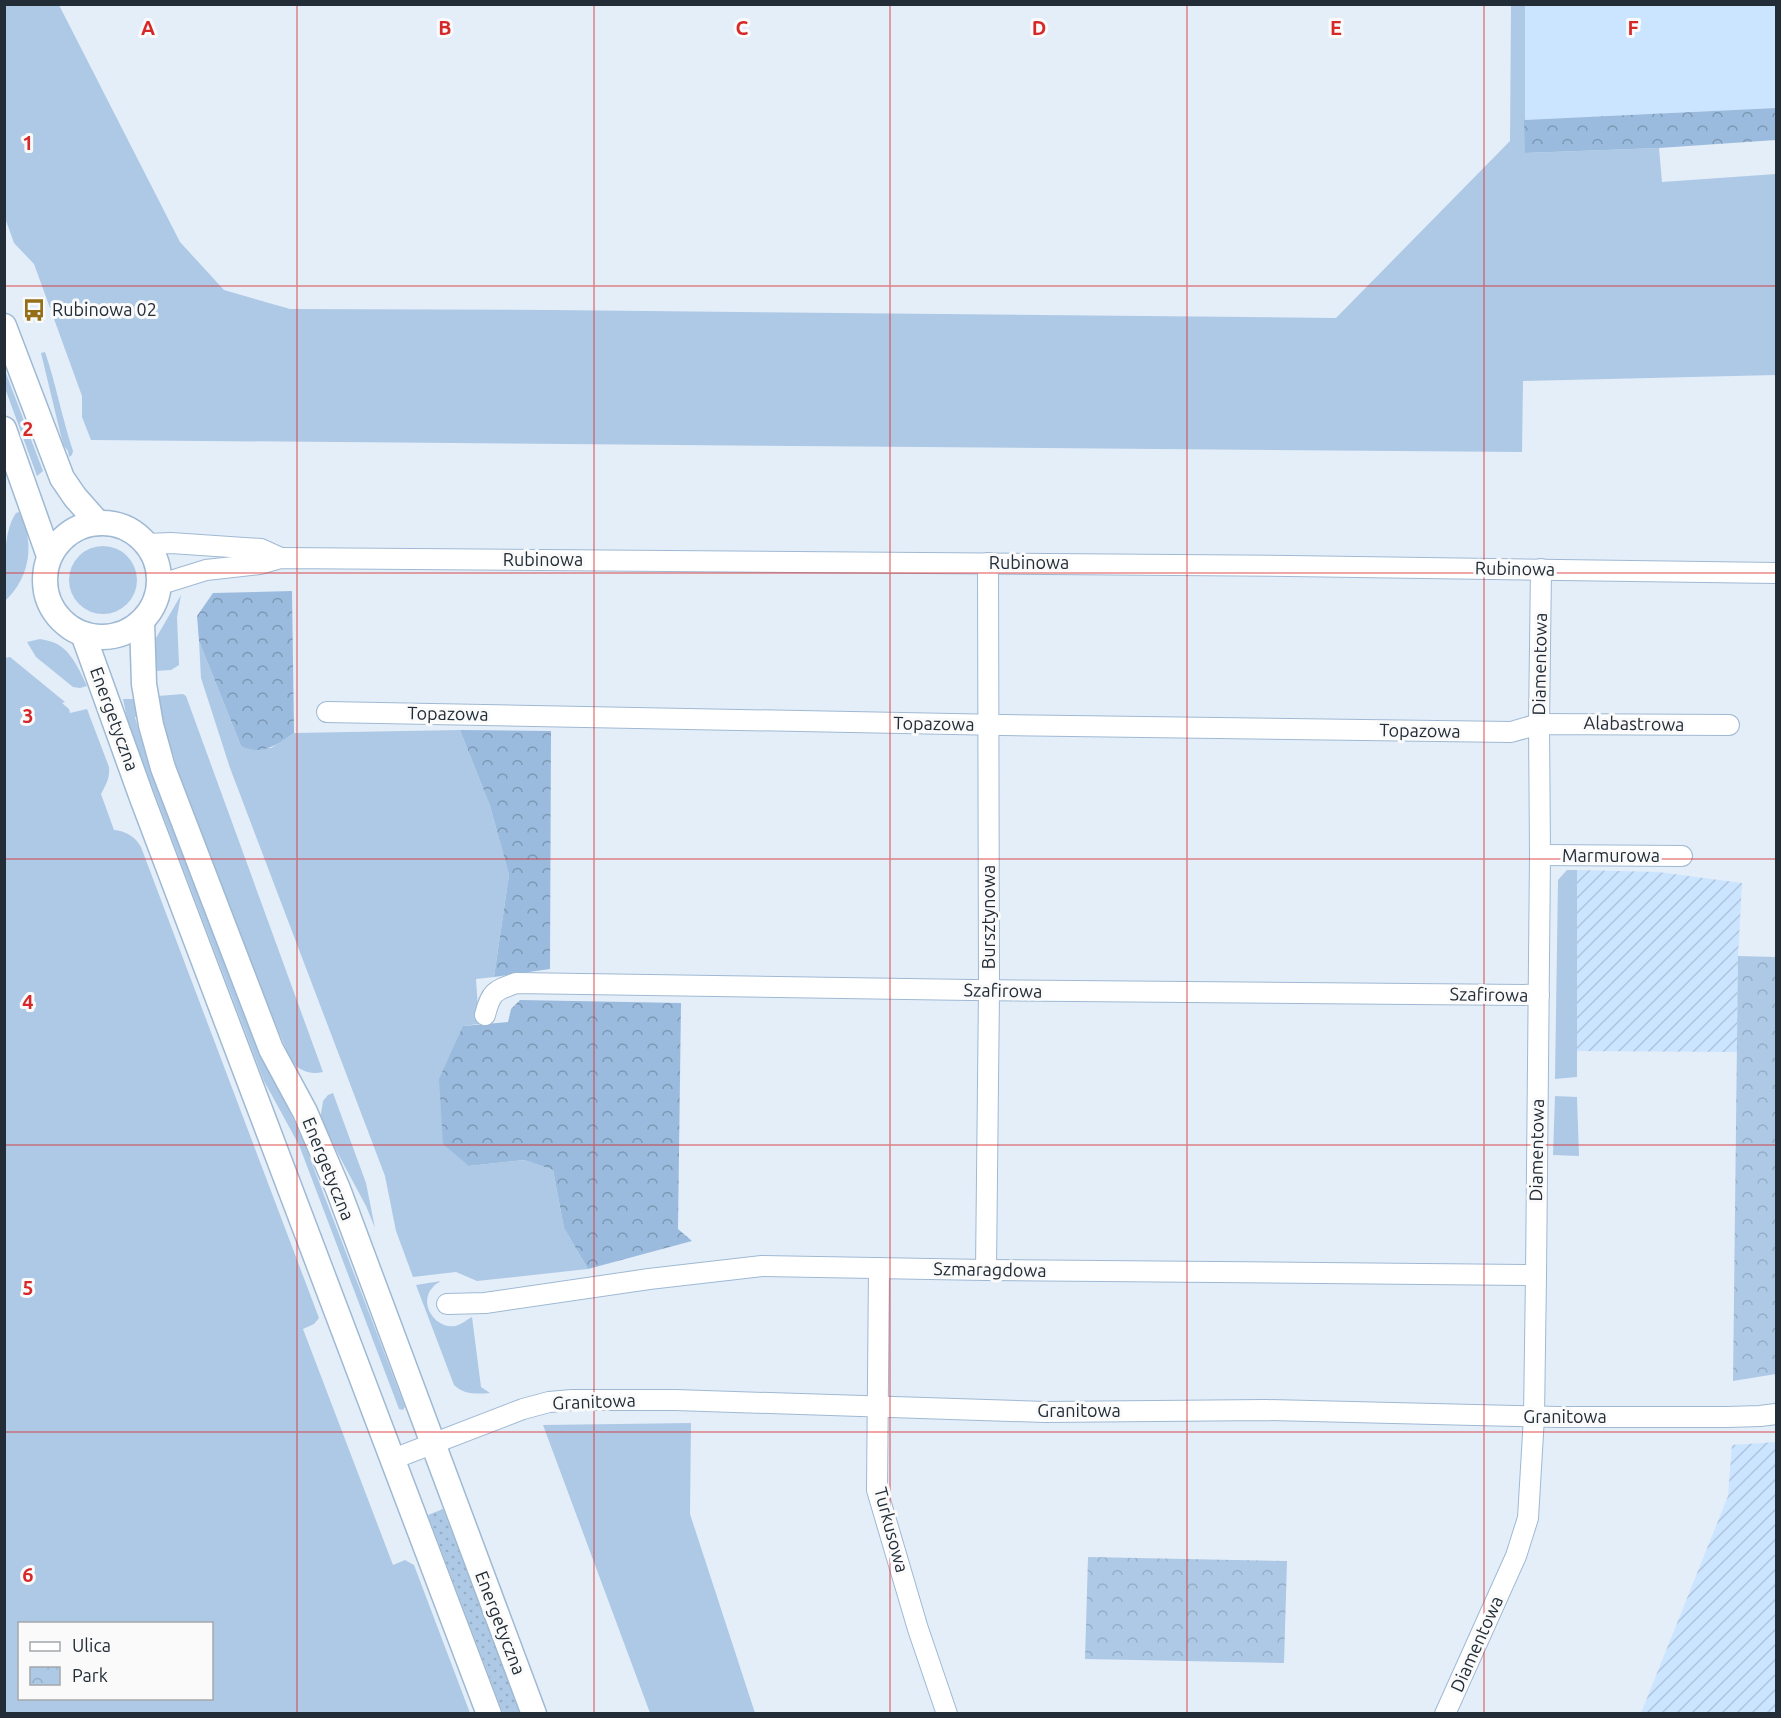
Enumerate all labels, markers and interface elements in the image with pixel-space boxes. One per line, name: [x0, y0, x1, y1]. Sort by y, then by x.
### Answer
text: A: [141, 16, 155, 39]
text: B: [438, 16, 452, 39]
text: C: [736, 16, 749, 39]
text: D: [1032, 16, 1046, 39]
text: E: [1330, 16, 1342, 39]
text: F: [1627, 16, 1639, 39]
text: 1: [22, 131, 34, 154]
bus stop icon: Rubinowa 02: [21, 297, 47, 323]
place label: Rubinowa 02: [52, 299, 157, 319]
text: 2: [22, 417, 34, 440]
street label: Rubinowa: [503, 549, 583, 569]
street label: Rubinowa: [989, 552, 1069, 572]
street label: Rubinowa: [1475, 557, 1555, 579]
street label: Diamentowa: [1528, 612, 1550, 716]
street label: Energetyczna: [87, 664, 143, 773]
street label: Topazowa: [407, 702, 489, 724]
text: 3: [22, 704, 34, 727]
street label: Topazowa: [893, 712, 975, 734]
street label: Alabastrowa: [1583, 712, 1685, 734]
street label: Topazowa: [1379, 719, 1461, 741]
street label: Marmurowa: [1562, 845, 1660, 865]
street label: Bursztynowa: [978, 865, 998, 969]
street label: Szafirowa: [964, 979, 1043, 1001]
street label: Szafirowa: [1450, 983, 1529, 1005]
text: 4: [22, 990, 34, 1013]
street label: Diamentowa: [1525, 1098, 1547, 1202]
street label: Energetyczna: [299, 1114, 359, 1223]
street label: Szmaragdowa: [933, 1258, 1047, 1280]
text: 5: [22, 1276, 34, 1299]
street label: Granitowa: [552, 1390, 636, 1412]
street label: Granitowa: [1037, 1400, 1121, 1420]
street label: Granitowa: [1523, 1406, 1607, 1426]
street label: Turkusowa: [871, 1485, 913, 1575]
text: 6: [22, 1563, 34, 1586]
street label: Energetyczna: [472, 1568, 530, 1677]
street label: Diamentowa: [1446, 1593, 1506, 1695]
legend: [18, 1622, 213, 1700]
text: Ulica: [72, 1635, 111, 1655]
text: Park: [72, 1665, 108, 1685]

